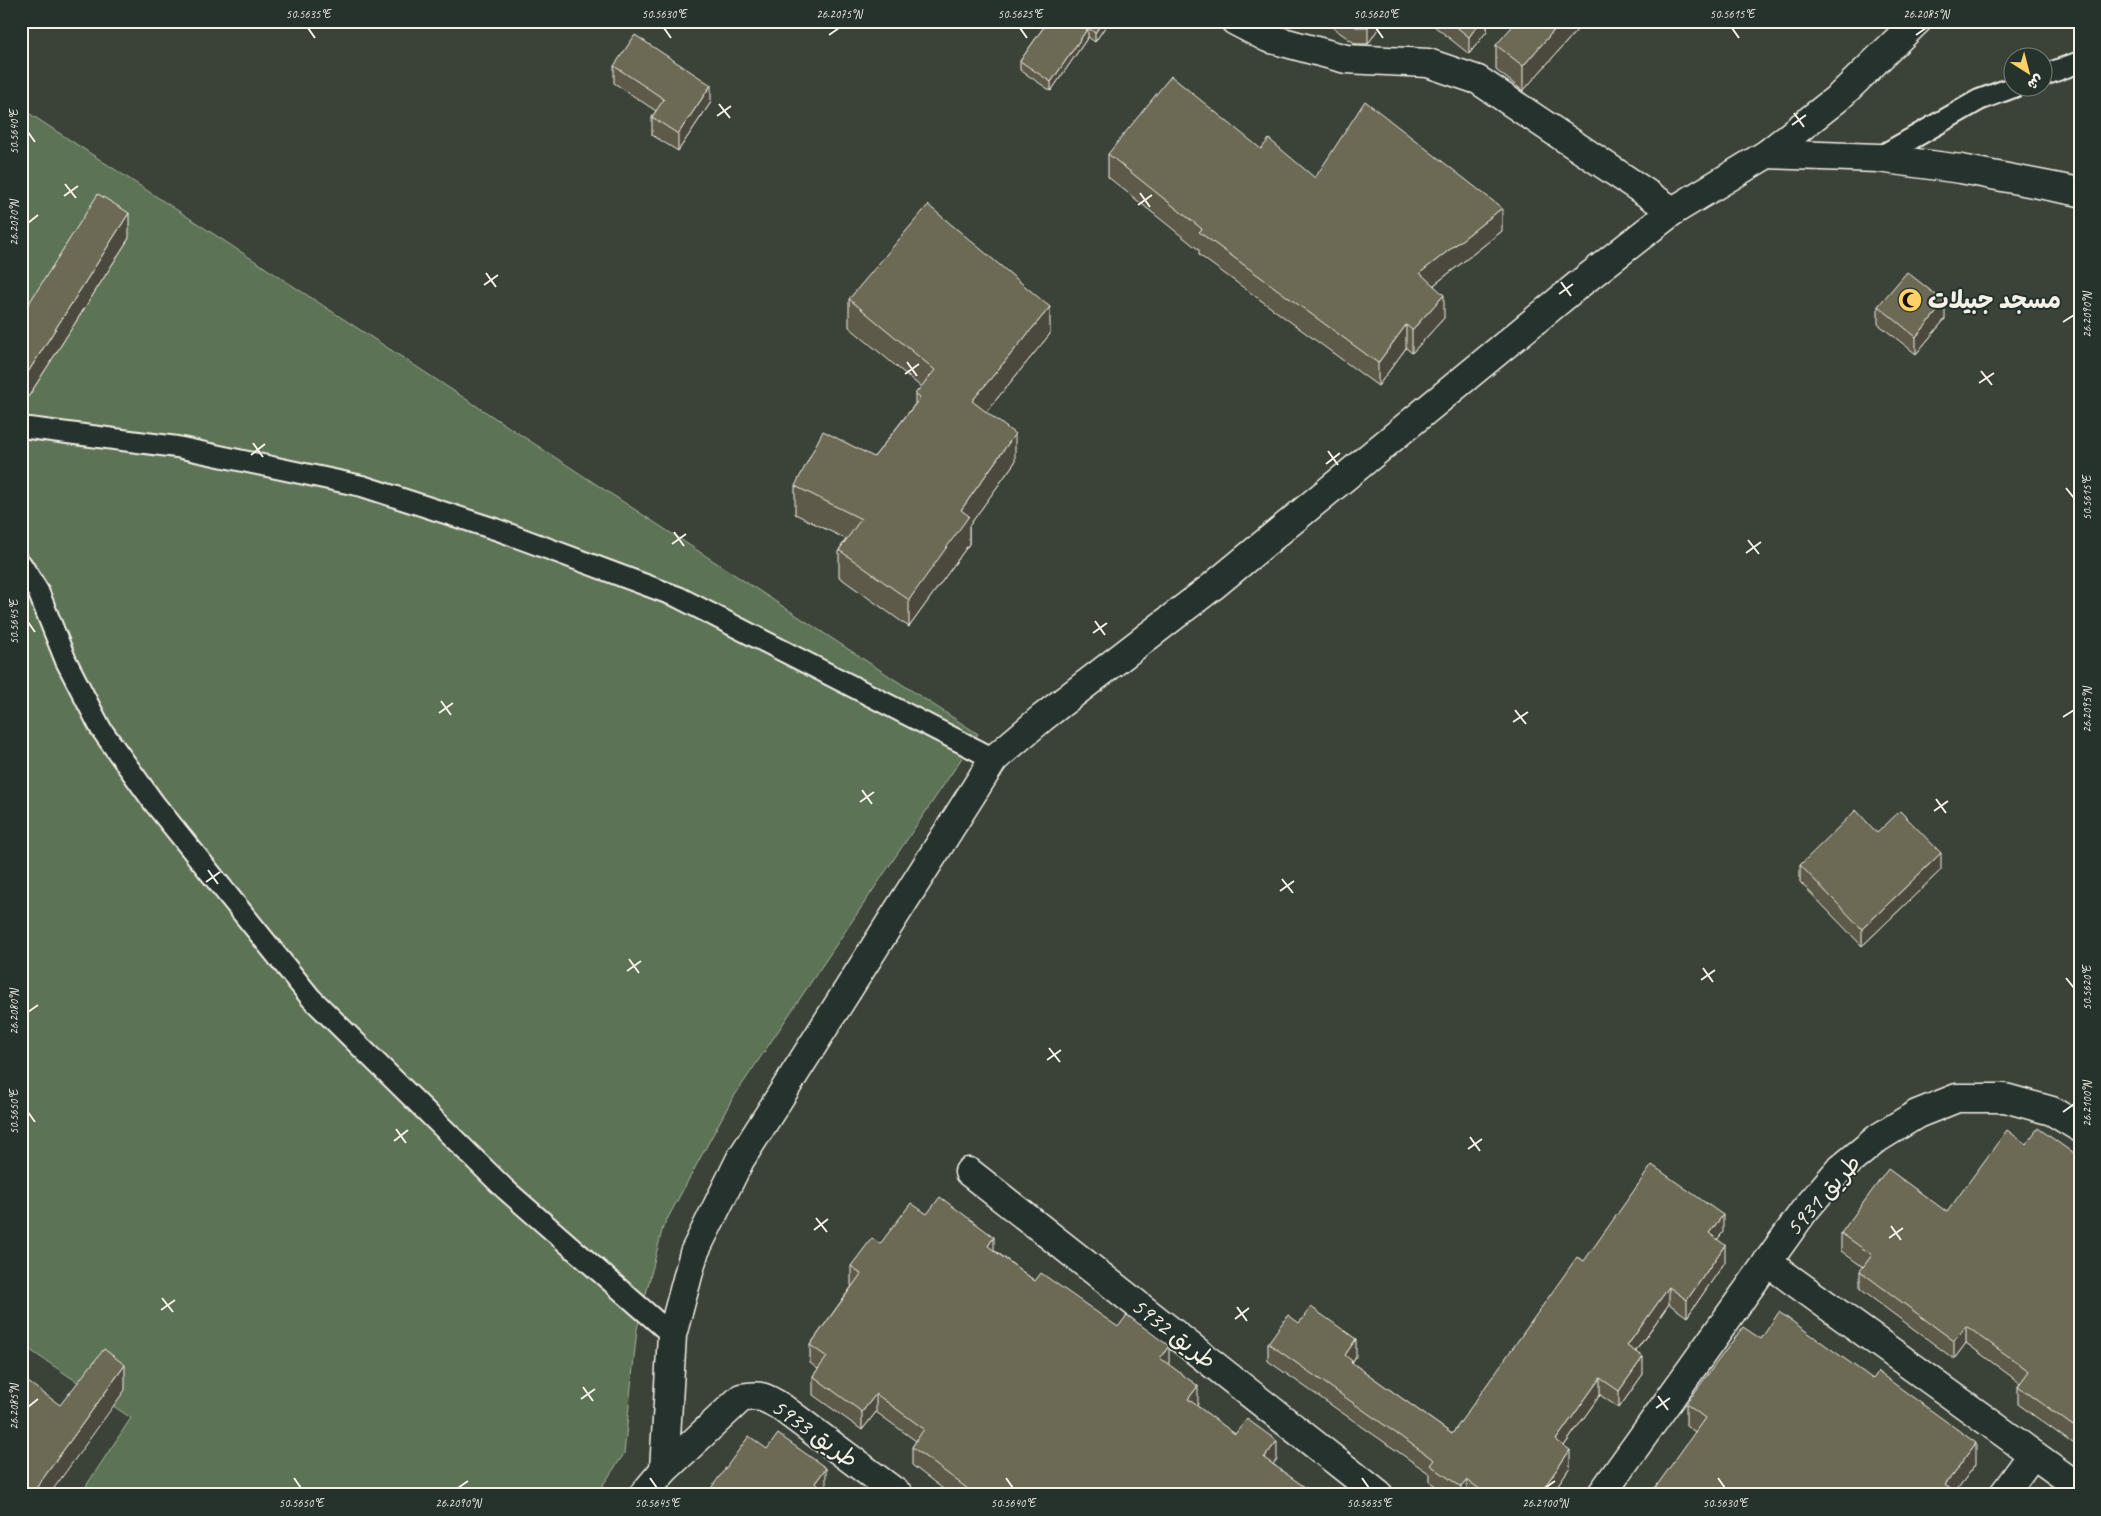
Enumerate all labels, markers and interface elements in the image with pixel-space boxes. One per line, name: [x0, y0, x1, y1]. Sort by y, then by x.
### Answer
text: 50.5635°E: [286, 6, 332, 22]
text: 50.5630°E: [642, 6, 688, 22]
text: 26.2075°N: [816, 6, 863, 22]
text: 50.5625°E: [998, 6, 1044, 22]
text: 50.5620°E: [1354, 6, 1400, 22]
text: 50.5615°E: [1710, 6, 1756, 22]
text: 26.2085°N: [1903, 6, 1950, 22]
north arrow: [2004, 48, 2054, 98]
text: ش: [2024, 71, 2047, 94]
text: 50.5640°E: [6, 108, 22, 154]
text: 26.2070°N: [6, 199, 22, 246]
place label: مسجد جبيلات: [1928, 285, 2061, 315]
mosque icon: مسجد جبيلات: [1897, 287, 1923, 313]
text: 26.2090°N: [2079, 291, 2095, 338]
text: 50.5615°E: [2079, 474, 2095, 520]
text: 50.5645°E: [6, 598, 22, 644]
text: 26.2095°N: [2079, 686, 2095, 733]
text: 50.5620°E: [2079, 964, 2095, 1010]
text: 26.2080°N: [6, 988, 22, 1035]
text: 26.2100°N: [2079, 1080, 2095, 1127]
text: 50.5650°E: [6, 1088, 22, 1134]
street label: طريق 5931: [1779, 1148, 1867, 1242]
street label: طريق 5932: [1126, 1291, 1222, 1375]
text: 26.2085°N: [6, 1383, 22, 1430]
street label: طريق 5933: [766, 1392, 864, 1474]
text: 50.5650°E: [279, 1495, 325, 1511]
text: 26.2090°N: [435, 1495, 482, 1511]
text: 50.5645°E: [635, 1495, 681, 1511]
text: 50.5640°E: [991, 1495, 1037, 1511]
text: 50.5635°E: [1347, 1495, 1393, 1511]
text: 26.2100°N: [1522, 1495, 1569, 1511]
text: 50.5630°E: [1703, 1495, 1749, 1511]

